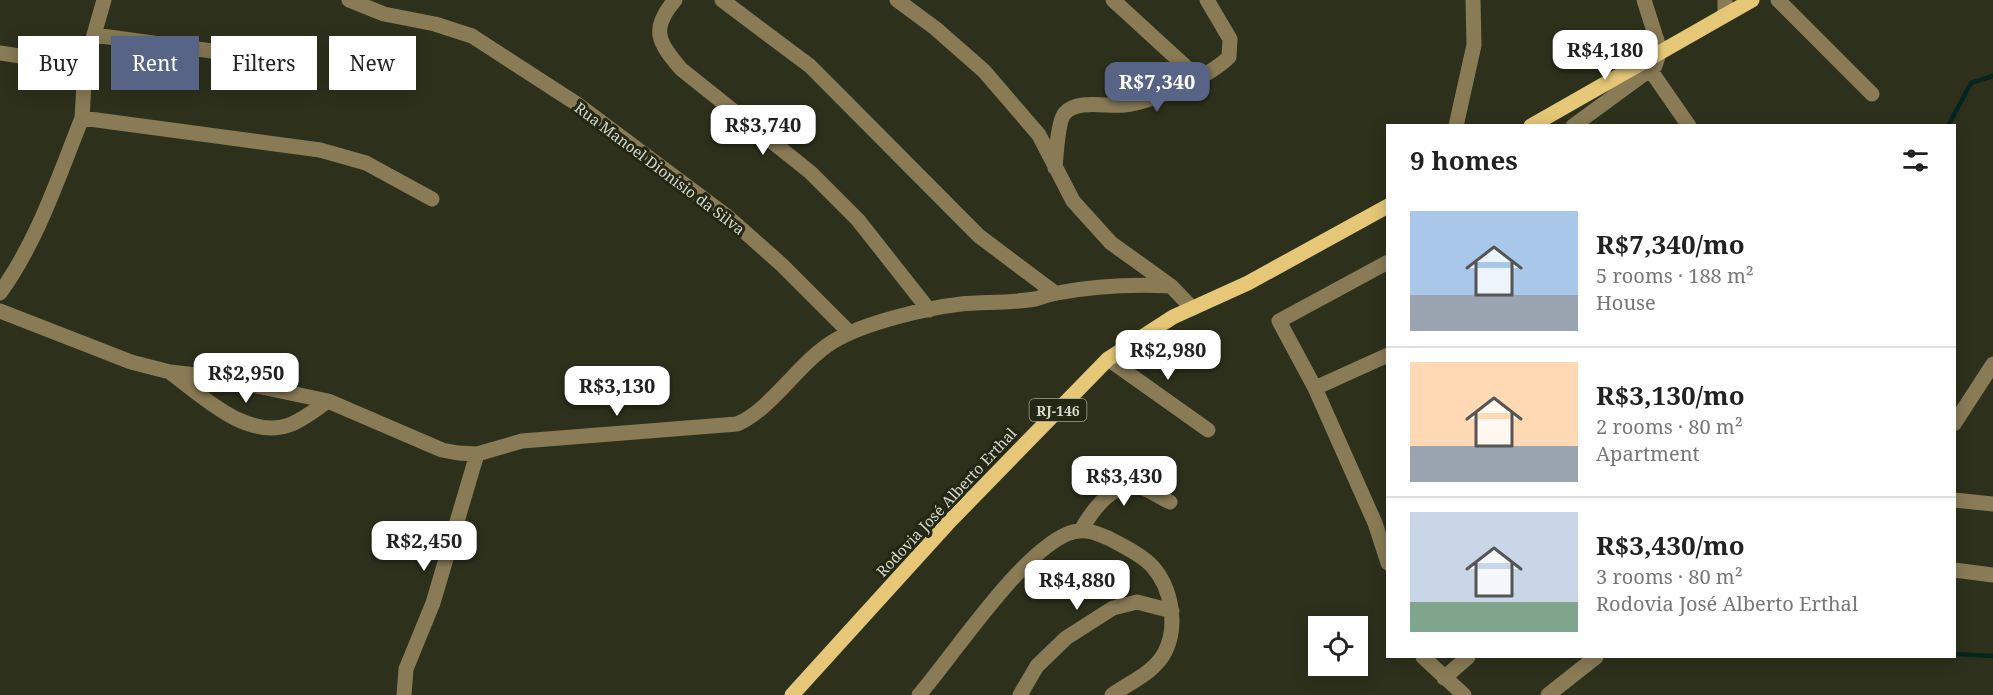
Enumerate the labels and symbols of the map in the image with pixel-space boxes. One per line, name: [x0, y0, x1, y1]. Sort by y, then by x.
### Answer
pin: R$4,180: [1550, 30, 1660, 81]
pin: R$7,340: [1102, 62, 1212, 113]
street label: Rua Manoel Dionisio da Silva: [571, 97, 749, 239]
pin: R$3,740: [708, 105, 818, 156]
pin: R$2,980: [1113, 330, 1223, 381]
pin: R$2,950: [191, 353, 301, 404]
pin: R$3,130: [562, 366, 672, 417]
road number: RJ-146: [1030, 399, 1086, 421]
street label: Rodovia José Alberto Erthal: [872, 423, 1021, 581]
pin: R$3,430: [1069, 456, 1179, 507]
pin: R$2,450: [369, 521, 479, 572]
pin: R$4,880: [1022, 560, 1132, 611]

